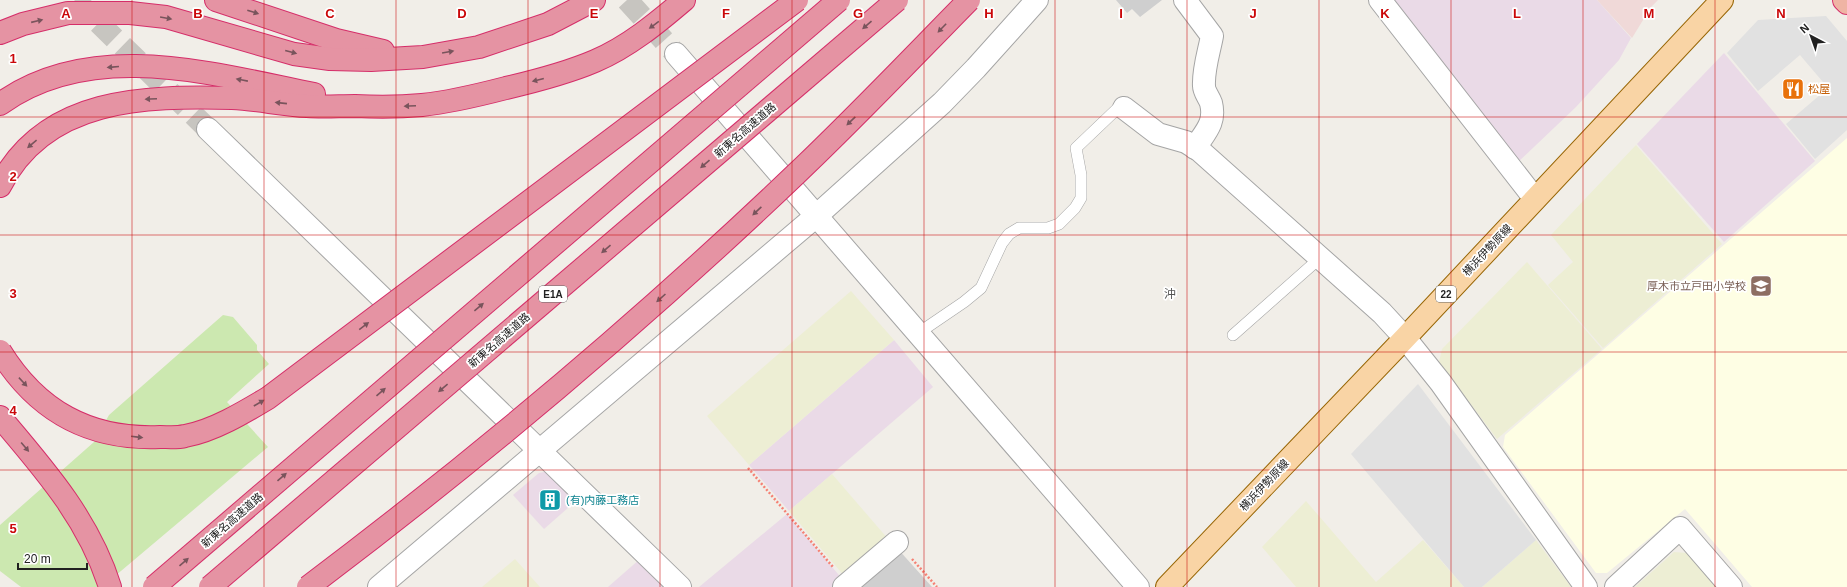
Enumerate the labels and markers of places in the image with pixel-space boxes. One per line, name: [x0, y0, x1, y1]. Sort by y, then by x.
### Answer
restaurant icon: 松屋: [1780, 76, 1806, 102]
place label: 松屋: [1808, 83, 1830, 95]
school or university icon: 厚木市立戸田小学校: [1748, 273, 1774, 299]
place label: 厚木市立戸田小学校: [1647, 280, 1746, 292]
building icon: (有)内藤工務店: [537, 487, 563, 513]
place label: (有)内藤工務店: [566, 494, 639, 506]

